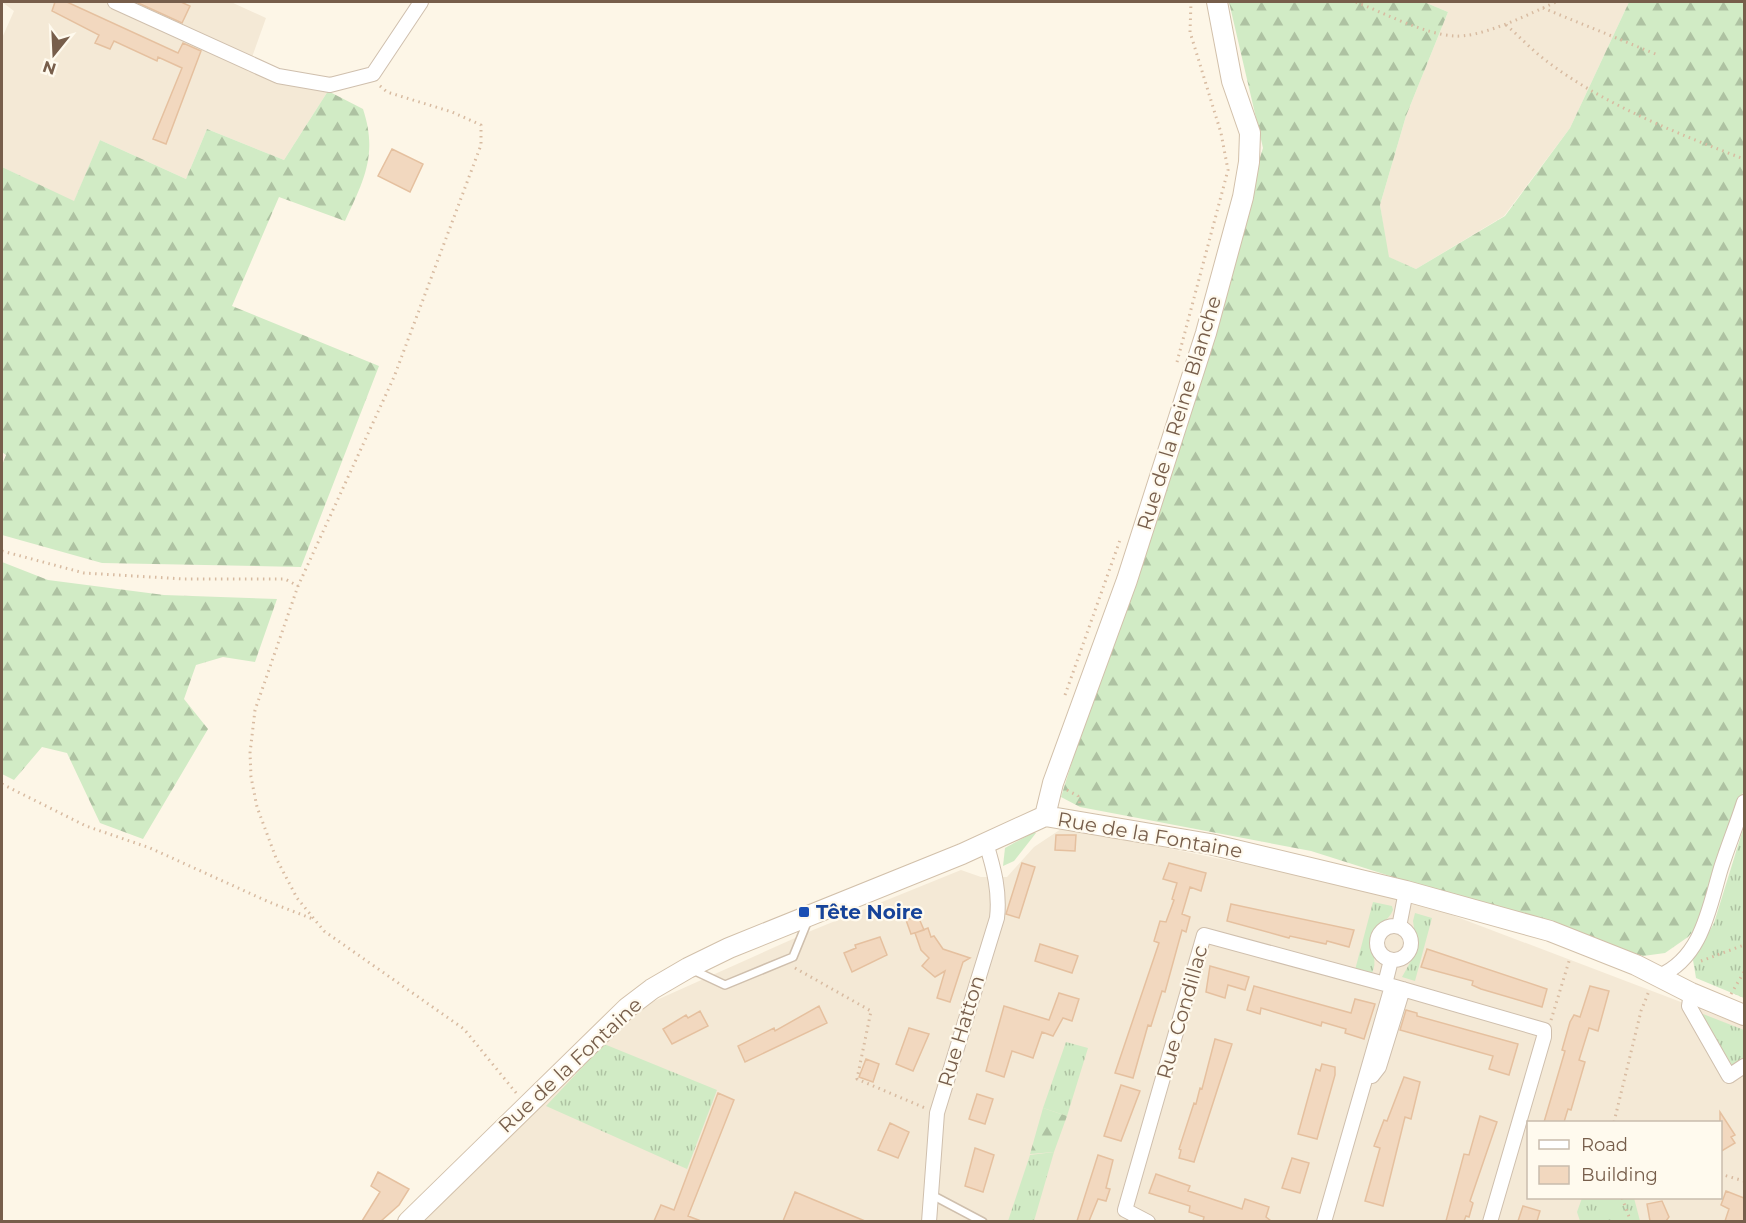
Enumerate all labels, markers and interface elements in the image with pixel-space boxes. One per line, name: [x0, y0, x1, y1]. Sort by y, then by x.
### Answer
north arrow: [24, 24, 84, 84]
text: N: [40, 57, 59, 79]
street label: Rue de la Reine Blanche: [1132, 293, 1226, 533]
street label: Rue de la Fontaine: [1056, 807, 1244, 863]
place label: Tête Noire: [816, 900, 923, 924]
marker: Tête Noire: [797, 905, 811, 919]
street label: Rue Condillac: [1151, 942, 1213, 1082]
street label: Rue Hatton: [933, 973, 989, 1089]
street label: Rue de la Fontaine: [493, 992, 647, 1138]
legend: [1527, 1121, 1722, 1199]
text: Road: [1581, 1134, 1628, 1156]
text: Building: [1581, 1164, 1658, 1186]

